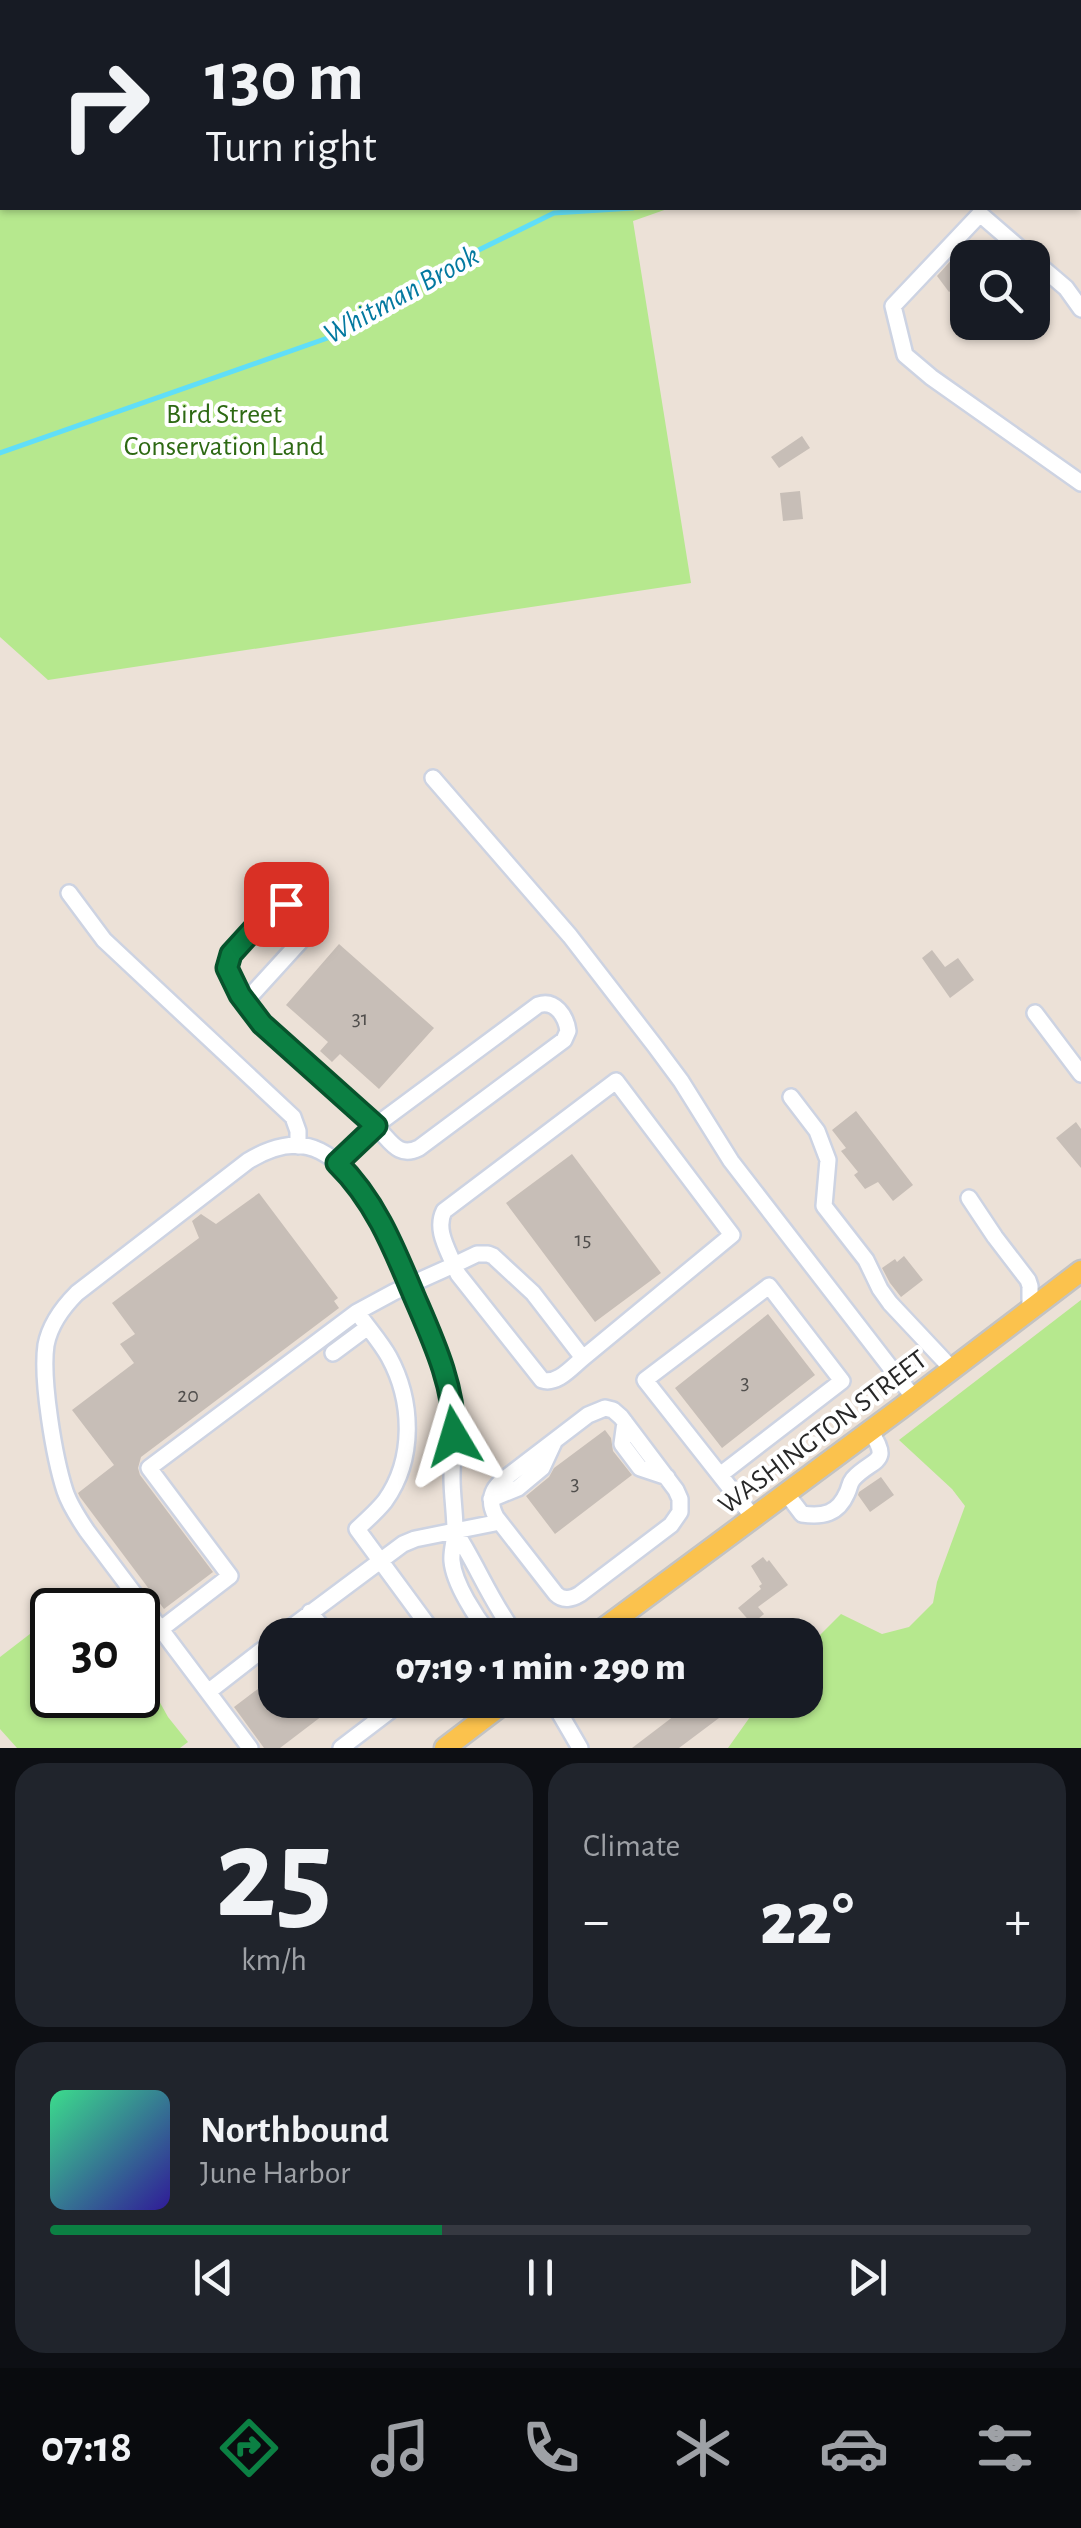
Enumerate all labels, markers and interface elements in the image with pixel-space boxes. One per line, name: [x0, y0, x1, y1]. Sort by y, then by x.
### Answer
icon: right: [40, 40, 170, 170]
text: 130 m: [205, 43, 364, 113]
text: Turn right: [205, 125, 377, 170]
water label: Whitman Brook: [319, 240, 484, 350]
map controls: [950, 240, 1050, 340]
button: search: [950, 240, 1050, 340]
park label: Bird Street Conservation Land: [124, 401, 324, 461]
pin: [244, 862, 329, 947]
icon: arrive: [259, 877, 314, 932]
house number: 31: [352, 1007, 368, 1029]
house number: 15: [575, 1228, 591, 1250]
street label: WASHINGTON STREET: [714, 1345, 933, 1520]
house number: 3: [740, 1371, 750, 1393]
house number: 20: [177, 1384, 199, 1406]
position arrow: [402, 1384, 506, 1488]
house number: 3: [570, 1472, 580, 1494]
speed limit sign: 30: [30, 1588, 160, 1718]
text: 07:19 · 1 min · 290 m: [395, 1649, 686, 1687]
text: 25: [215, 1811, 333, 1941]
text: Climate: [583, 1830, 680, 1862]
text: 22°: [760, 1883, 854, 1958]
text: −: [583, 1894, 609, 1949]
text: +: [1005, 1894, 1031, 1949]
text: km/h: [241, 1944, 307, 1976]
text: Northbound: [200, 2112, 389, 2150]
text: June Harbor: [200, 2157, 350, 2189]
icon: previous: [186, 2250, 241, 2305]
icon: pause: [513, 2250, 568, 2305]
icon: next: [840, 2250, 895, 2305]
icon: directions: [214, 2413, 284, 2483]
icon: music: [365, 2413, 435, 2483]
icon: phone: [516, 2413, 586, 2483]
icon: climate: [668, 2413, 738, 2483]
icon: car: [819, 2413, 889, 2483]
icon: filters: [970, 2413, 1040, 2483]
text: 07:18: [41, 2425, 132, 2470]

